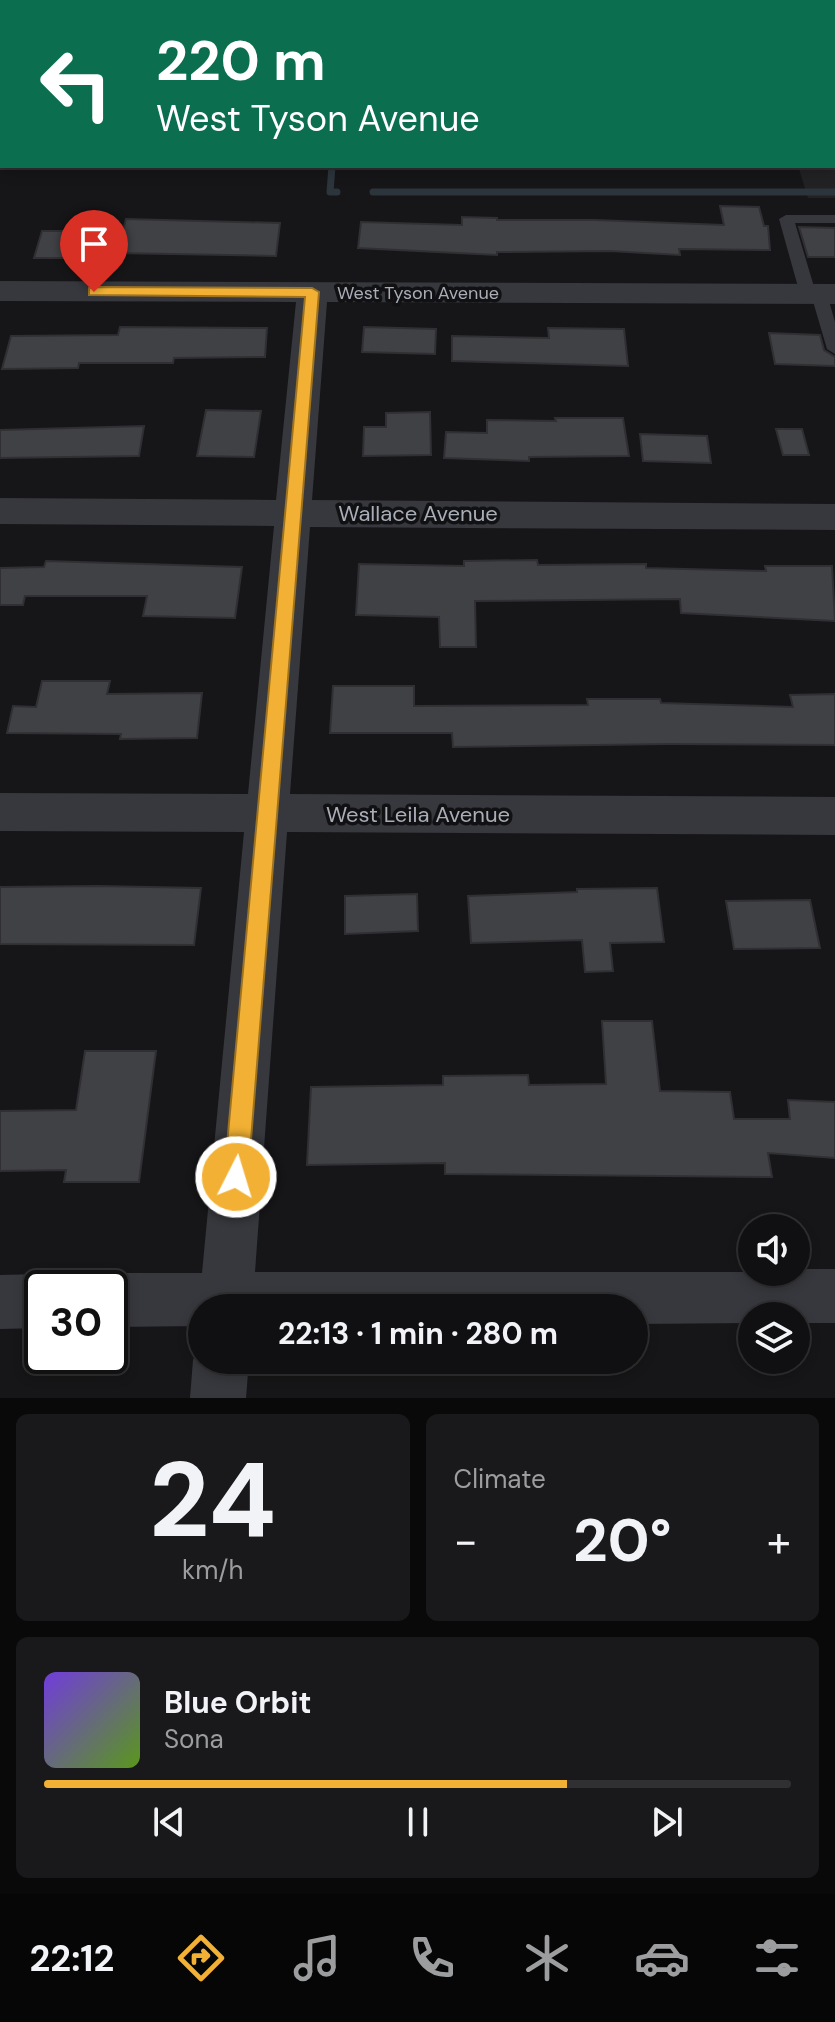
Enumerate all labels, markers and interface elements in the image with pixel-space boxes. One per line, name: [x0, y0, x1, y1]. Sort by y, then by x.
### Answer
text: 220 m: [156, 24, 326, 97]
icon: left: [24, 32, 128, 136]
text: West Tyson Avenue: [156, 95, 480, 142]
pin: [60, 210, 128, 292]
icon: arrive: [72, 222, 116, 266]
street label: West Tyson Avenue: [337, 281, 499, 305]
street label: Wallace Avenue: [338, 499, 498, 528]
street label: West Leila Avenue: [326, 800, 510, 829]
position arrow: [194, 1135, 278, 1219]
map controls: [738, 1214, 810, 1374]
button: sound: [738, 1214, 810, 1286]
speed limit sign: 30: [24, 1270, 128, 1374]
button: layers: [738, 1302, 810, 1374]
text: 22:13 · 1 min · 280 m: [278, 1314, 558, 1353]
text: 24: [149, 1433, 276, 1568]
text: Climate: [454, 1462, 546, 1496]
text: 20°: [573, 1501, 671, 1580]
text: −: [454, 1512, 478, 1570]
text: +: [767, 1512, 791, 1570]
text: km/h: [182, 1553, 243, 1587]
text: Blue Orbit: [164, 1683, 311, 1722]
text: Sona: [164, 1722, 224, 1756]
icon: previous: [147, 1800, 191, 1844]
icon: pause: [396, 1800, 440, 1844]
icon: next: [645, 1800, 689, 1844]
icon: directions: [173, 1930, 229, 1986]
icon: music: [289, 1930, 345, 1986]
icon: phone: [404, 1930, 460, 1986]
icon: climate: [519, 1930, 575, 1986]
icon: car: [634, 1930, 690, 1986]
icon: filters: [749, 1930, 805, 1986]
text: 22:12: [30, 1935, 114, 1982]

